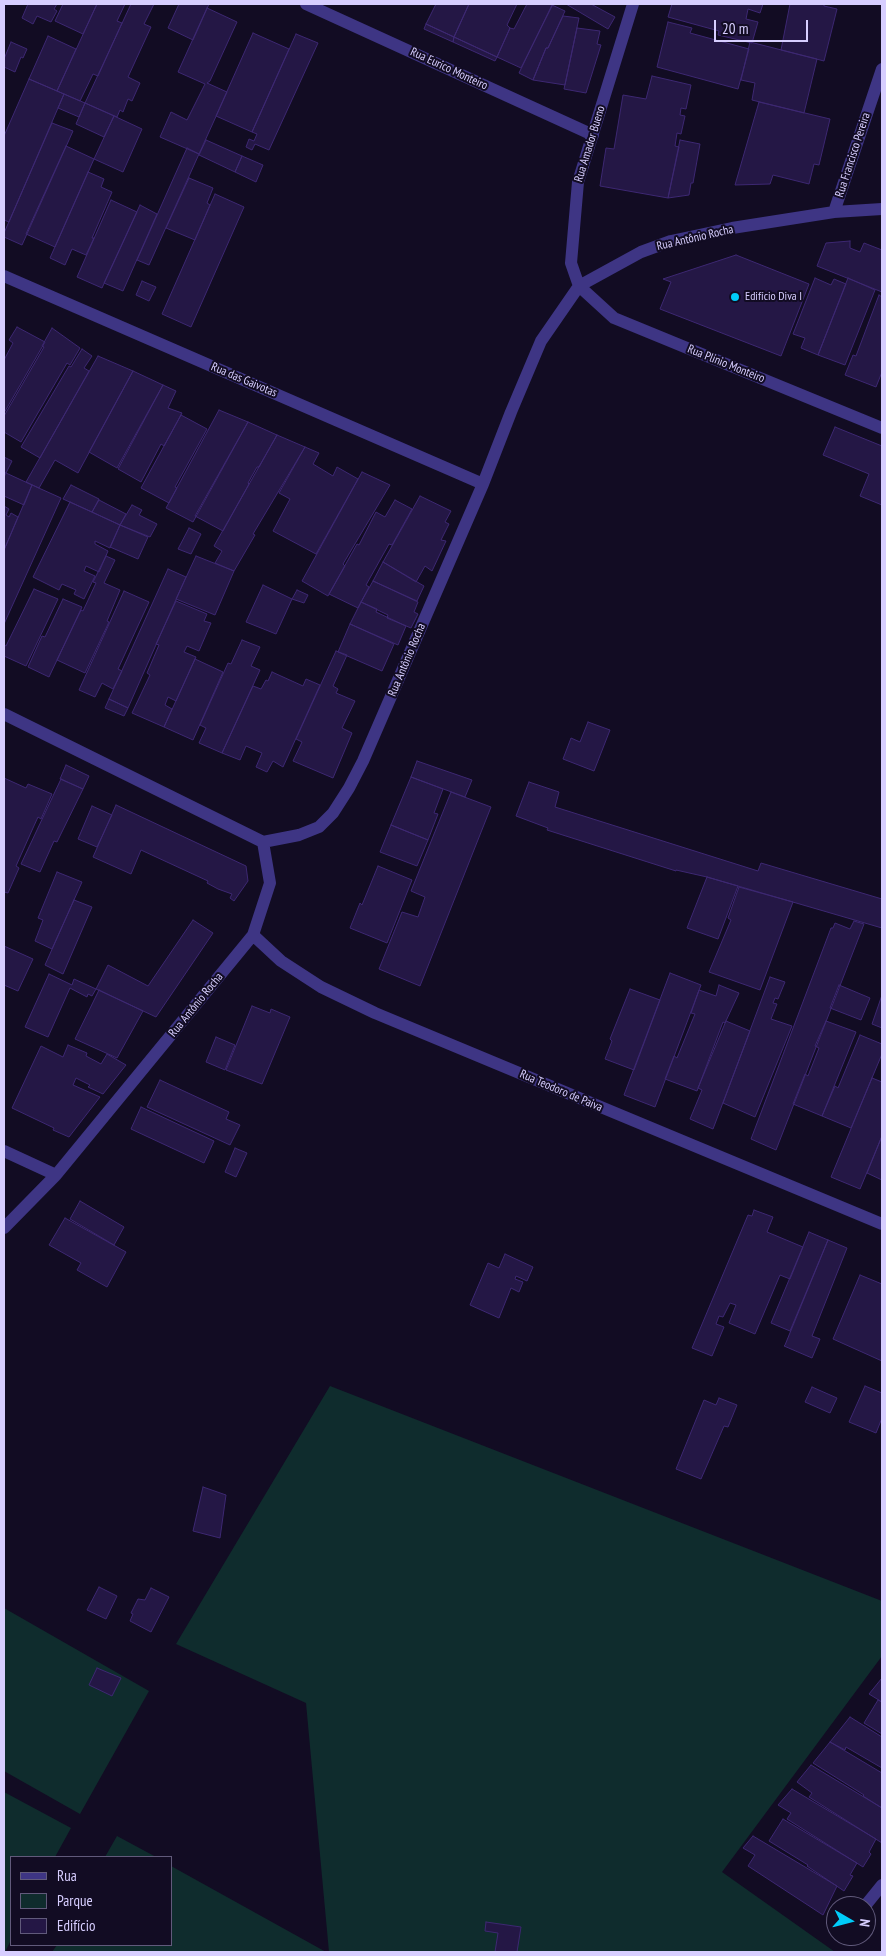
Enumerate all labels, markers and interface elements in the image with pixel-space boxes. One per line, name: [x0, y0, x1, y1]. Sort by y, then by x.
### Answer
scale bar: [716, 10, 810, 42]
text: 20 m: [722, 19, 748, 38]
street label: Rua Eurico Monteiro: [408, 45, 490, 93]
street label: Rua Amador Bueno: [572, 104, 608, 184]
street label: Rua Francisco Pereira: [833, 111, 873, 199]
street label: Rua Antônio Rocha: [655, 222, 735, 254]
place label: Edifício Diva I: [745, 290, 802, 304]
marker: Edifício Diva I: [729, 291, 741, 303]
street label: Rua Plinio Monteiro: [685, 342, 767, 386]
street label: Rua das Gaivotas: [209, 360, 279, 400]
street label: Rua Antônio Rocha: [385, 621, 429, 699]
street label: Rua Antônio Rocha: [166, 970, 226, 1040]
street label: Rua Teodoro de Paiva: [517, 1067, 605, 1115]
legend: [10, 1856, 172, 1946]
text: Rua: [57, 1866, 77, 1885]
text: Parque: [57, 1891, 93, 1910]
north arrow: [826, 1896, 876, 1946]
text: Edifício: [57, 1916, 95, 1935]
text: N: [855, 1918, 874, 1928]

